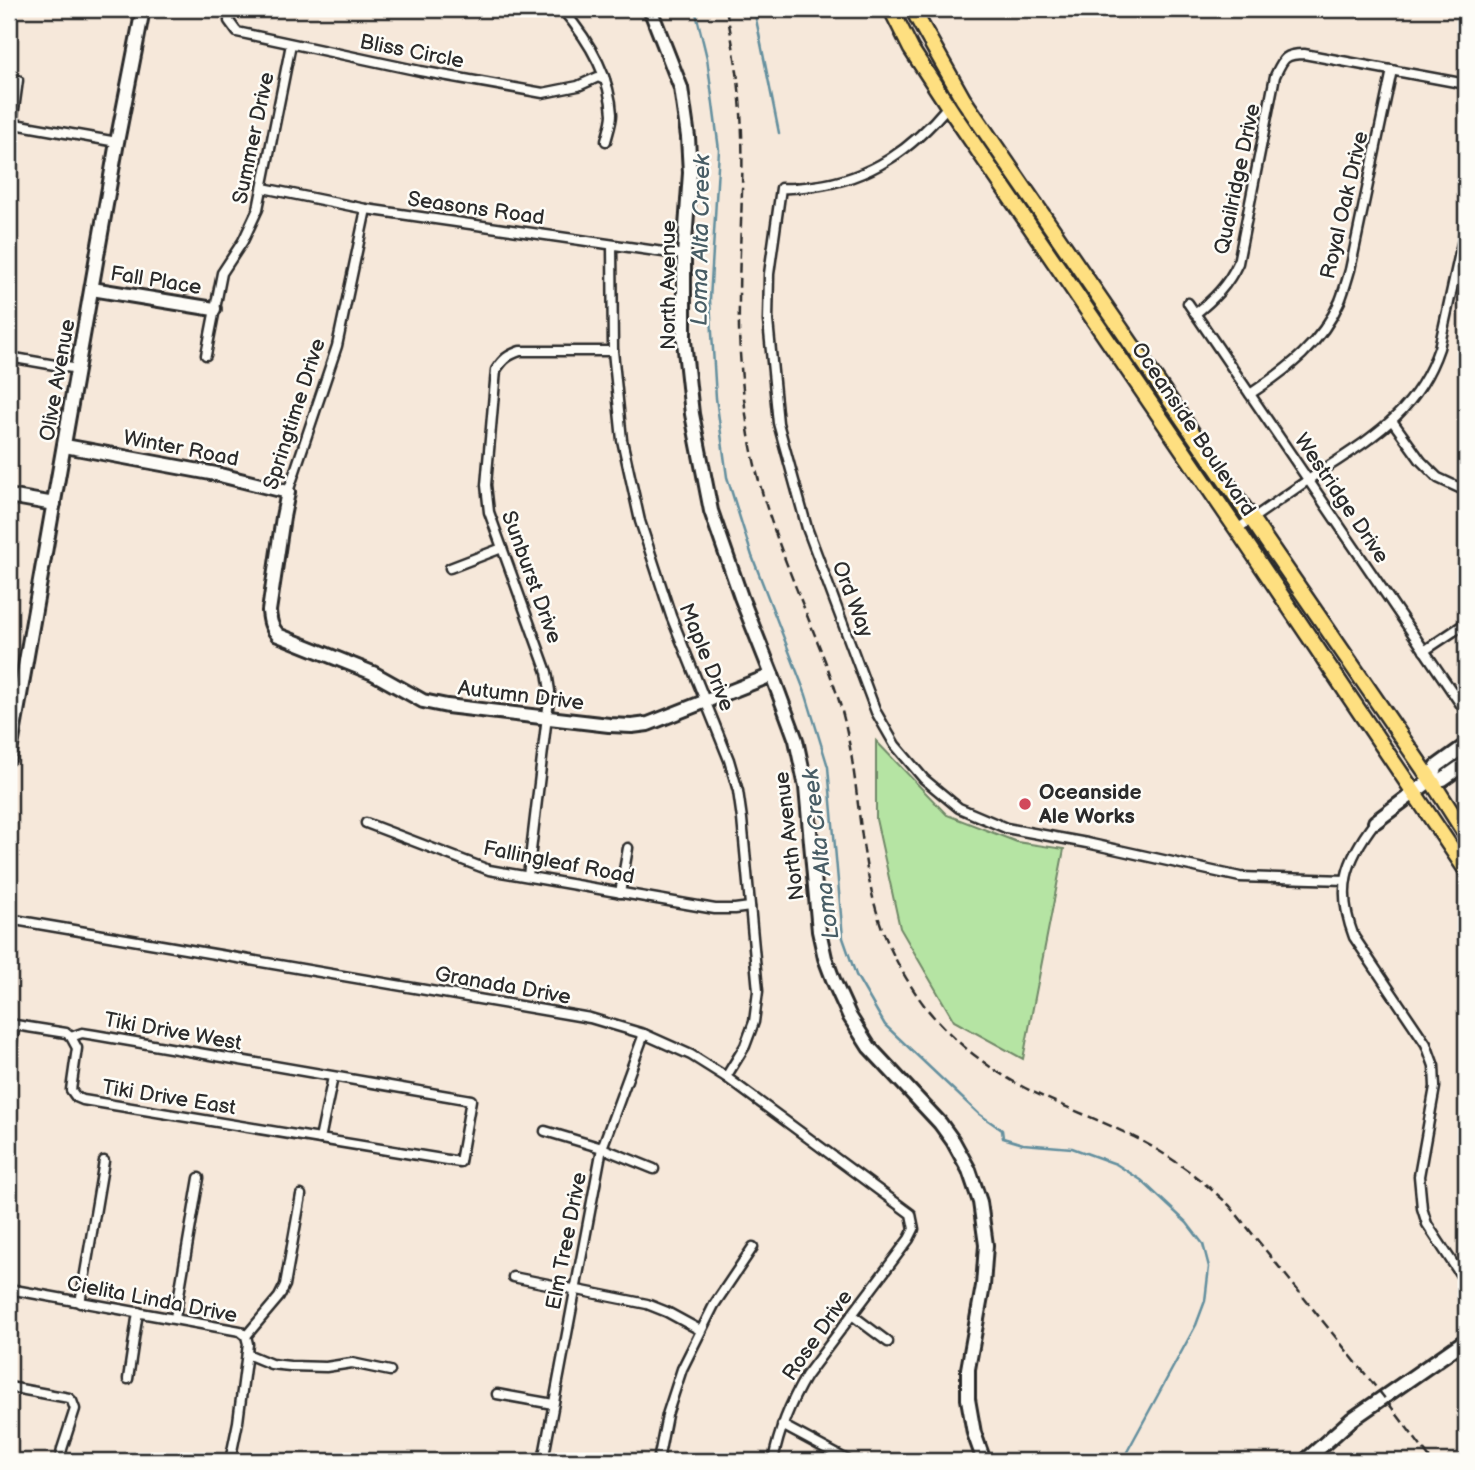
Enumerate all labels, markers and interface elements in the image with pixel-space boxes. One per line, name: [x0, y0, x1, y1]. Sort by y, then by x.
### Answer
street label: Bliss Circle: [358, 29, 466, 74]
street label: Summer Drive: [227, 70, 280, 206]
street label: Quailridge Drive: [1209, 101, 1266, 257]
street label: Royal Oak Drive: [1315, 129, 1374, 281]
water label: Loma Alta Creek: [686, 153, 717, 326]
street label: Seasons Road: [406, 187, 546, 230]
street label: North Avenue: [656, 220, 681, 350]
street label: Fall Place: [108, 261, 203, 300]
street label: Olive Avenue: [34, 317, 81, 443]
street label: Springtime Drive: [258, 335, 331, 493]
street label: Oceanside Boulevard: [1126, 338, 1261, 521]
street label: Winter Road: [121, 425, 241, 472]
street label: Westridge Drive: [1289, 429, 1394, 568]
street label: Sunburst Drive: [496, 507, 567, 647]
street label: Ord Way: [827, 558, 879, 641]
street label: Maple Drive: [674, 600, 740, 715]
street label: Autumn Drive: [457, 675, 585, 716]
water label: Loma Alta Creek: [797, 766, 845, 941]
street label: North Avenue: [769, 770, 810, 902]
place label: Oceanside Ale Works: [1038, 780, 1142, 829]
marker: Oceanside Ale Works: [1017, 796, 1033, 812]
street label: Fallingleaf Road: [481, 836, 637, 889]
street label: Granada Drive: [433, 961, 573, 1010]
street label: Tiki Drive West: [102, 1007, 244, 1056]
street label: Tiki Drive East: [100, 1075, 238, 1121]
street label: Elm Tree Drive: [541, 1170, 592, 1312]
street label: Cielita Linda Drive: [65, 1271, 239, 1328]
street label: Rose Drive: [777, 1285, 858, 1385]

